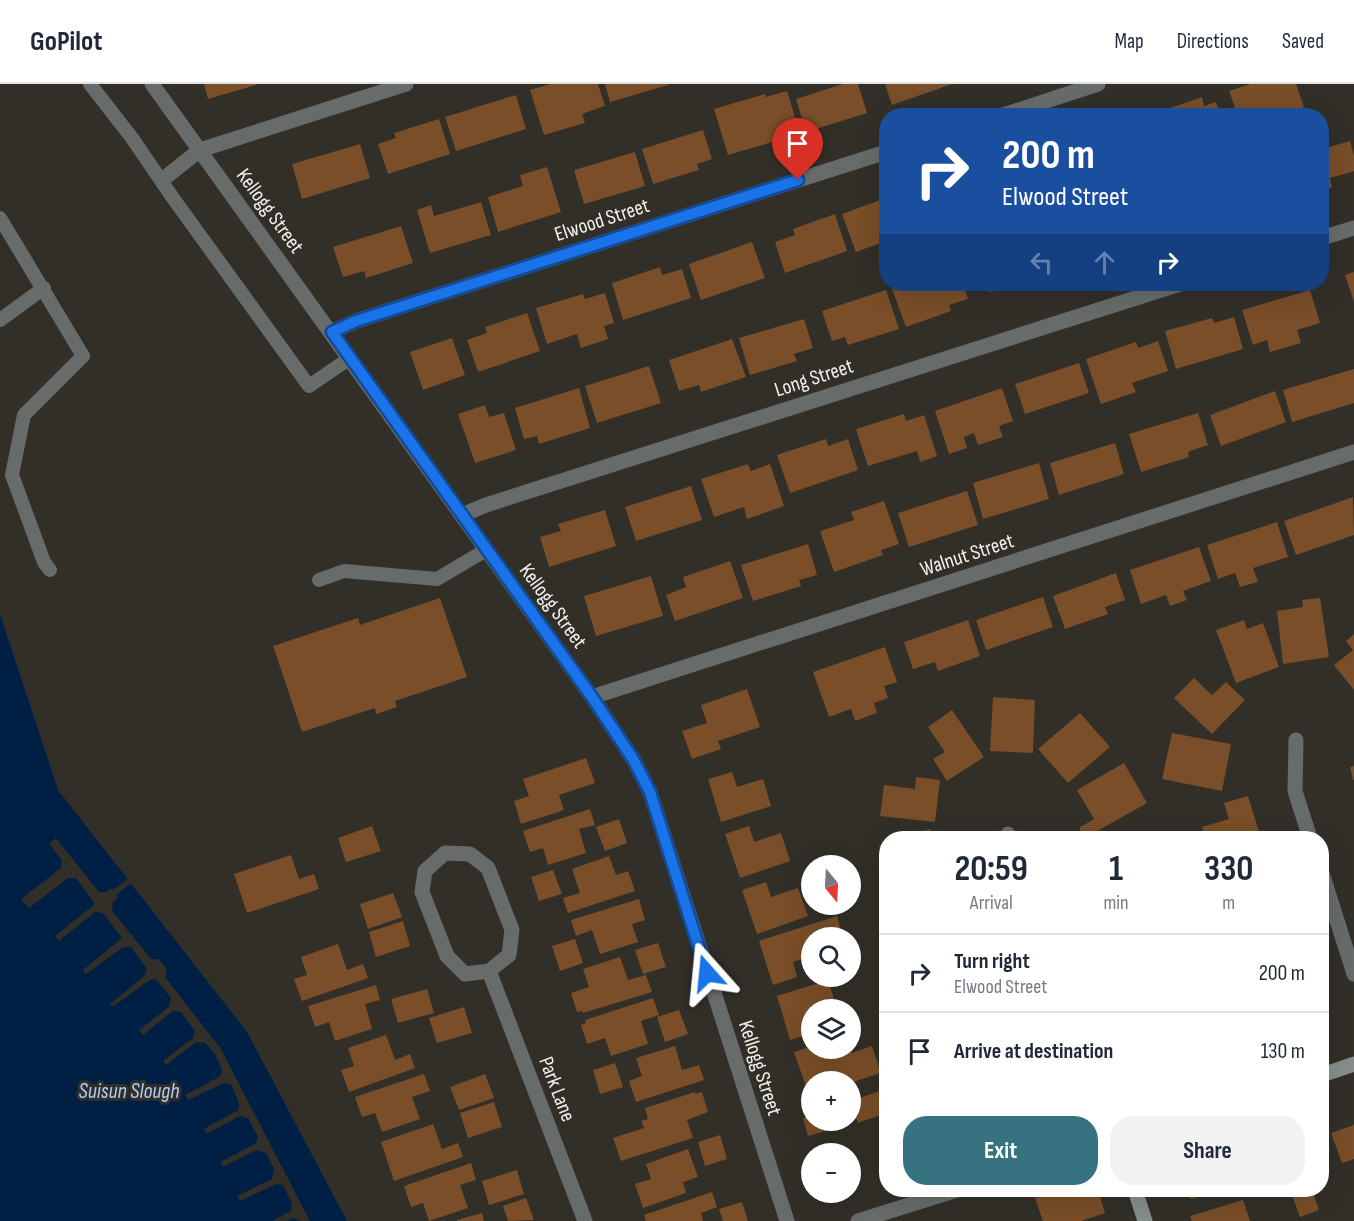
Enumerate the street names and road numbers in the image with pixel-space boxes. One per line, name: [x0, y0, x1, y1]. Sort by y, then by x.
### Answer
street label: Kellogg Street: [231, 164, 309, 258]
street label: Elwood Street: [551, 193, 653, 247]
street label: Long Street: [771, 354, 857, 402]
street label: Walnut Street: [917, 528, 1017, 582]
street label: Kellogg Street: [514, 559, 592, 653]
street label: Kellogg Street: [733, 1017, 787, 1119]
street label: Park Lane: [533, 1053, 581, 1125]

